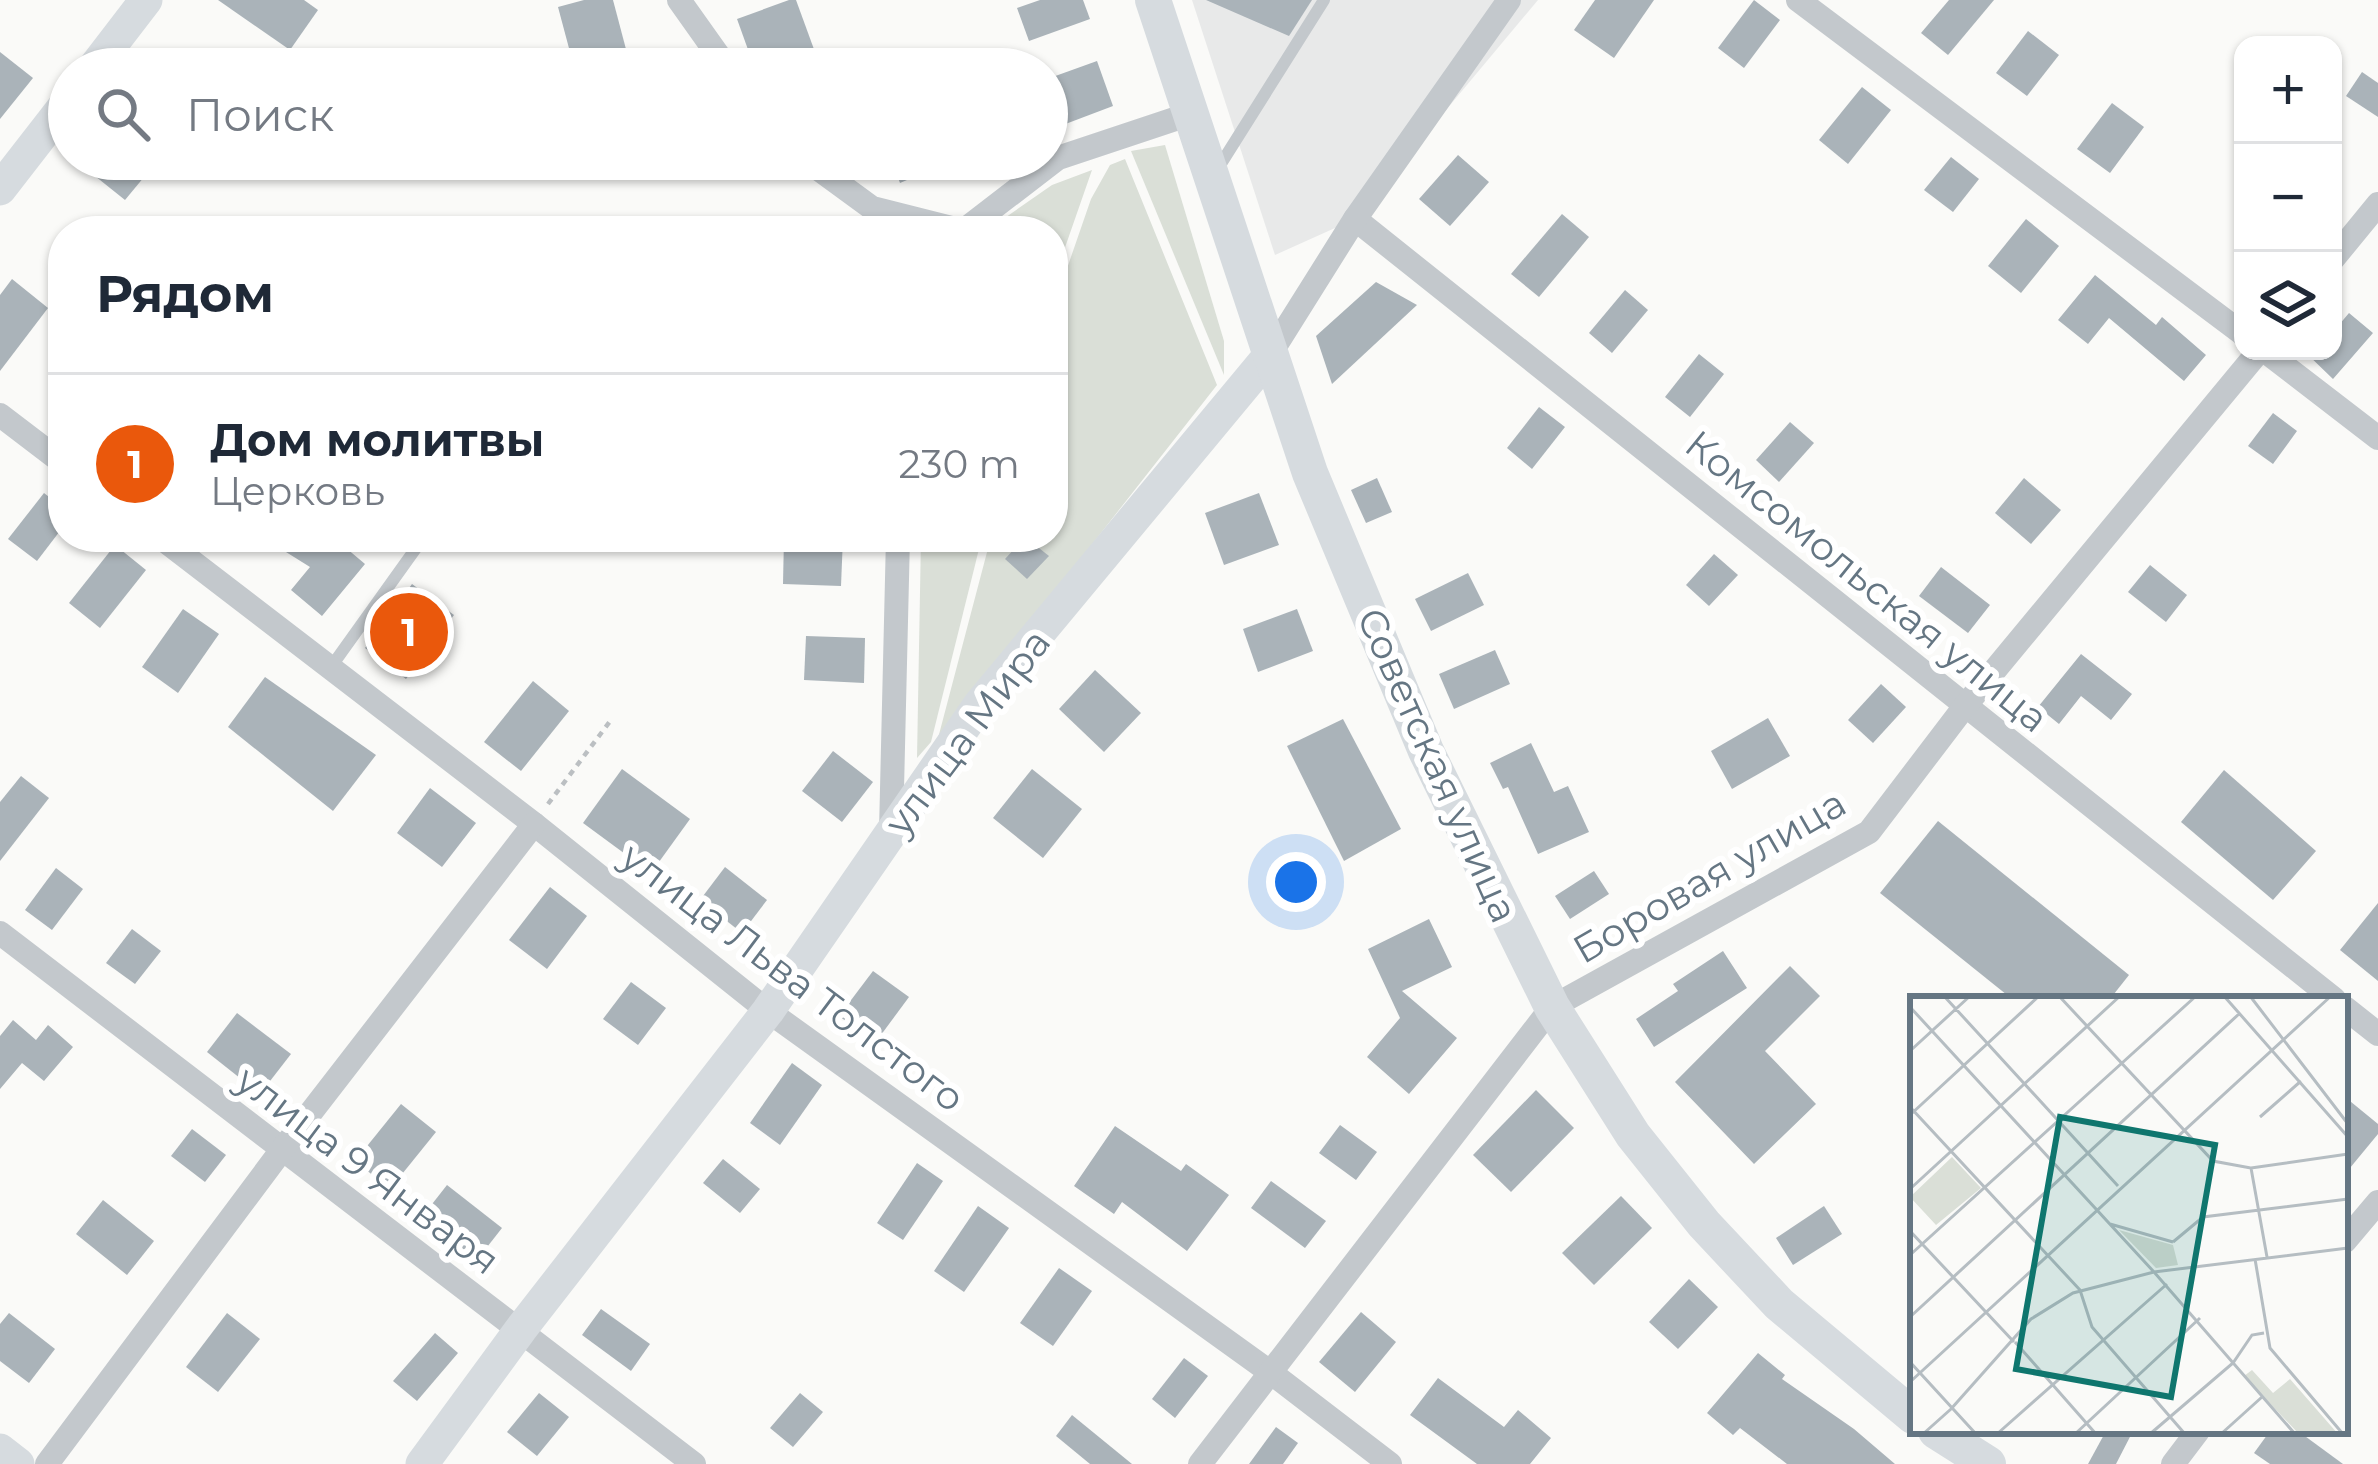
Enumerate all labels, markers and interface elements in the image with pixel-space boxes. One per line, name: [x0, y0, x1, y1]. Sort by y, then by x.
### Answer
map controls: [2234, 36, 2342, 360]
button: +: [2234, 36, 2342, 144]
search box: [48, 48, 1068, 180]
icon: search: [90, 81, 156, 147]
text: Поиск: [186, 87, 334, 142]
button: −: [2234, 144, 2342, 252]
button: layers: [2234, 252, 2342, 360]
text: Рядом: [96, 263, 274, 325]
text: Дом молитвы: [210, 412, 544, 467]
street label: Комсомольская улица: [1676, 420, 2058, 742]
text: 1: [127, 440, 143, 488]
text: 230 m: [898, 440, 1020, 488]
text: Церковь: [210, 467, 385, 515]
pin: 1: [370, 587, 448, 677]
street label: Советская улица: [1347, 600, 1529, 930]
street label: улица Мира: [873, 619, 1060, 845]
street label: Боровая улица: [1564, 779, 1854, 973]
street label: улица Льва Толстого: [611, 832, 974, 1122]
your location: [1266, 852, 1326, 912]
inset map: [1910, 996, 2348, 1434]
street label: улица 9 Января: [226, 1055, 509, 1285]

